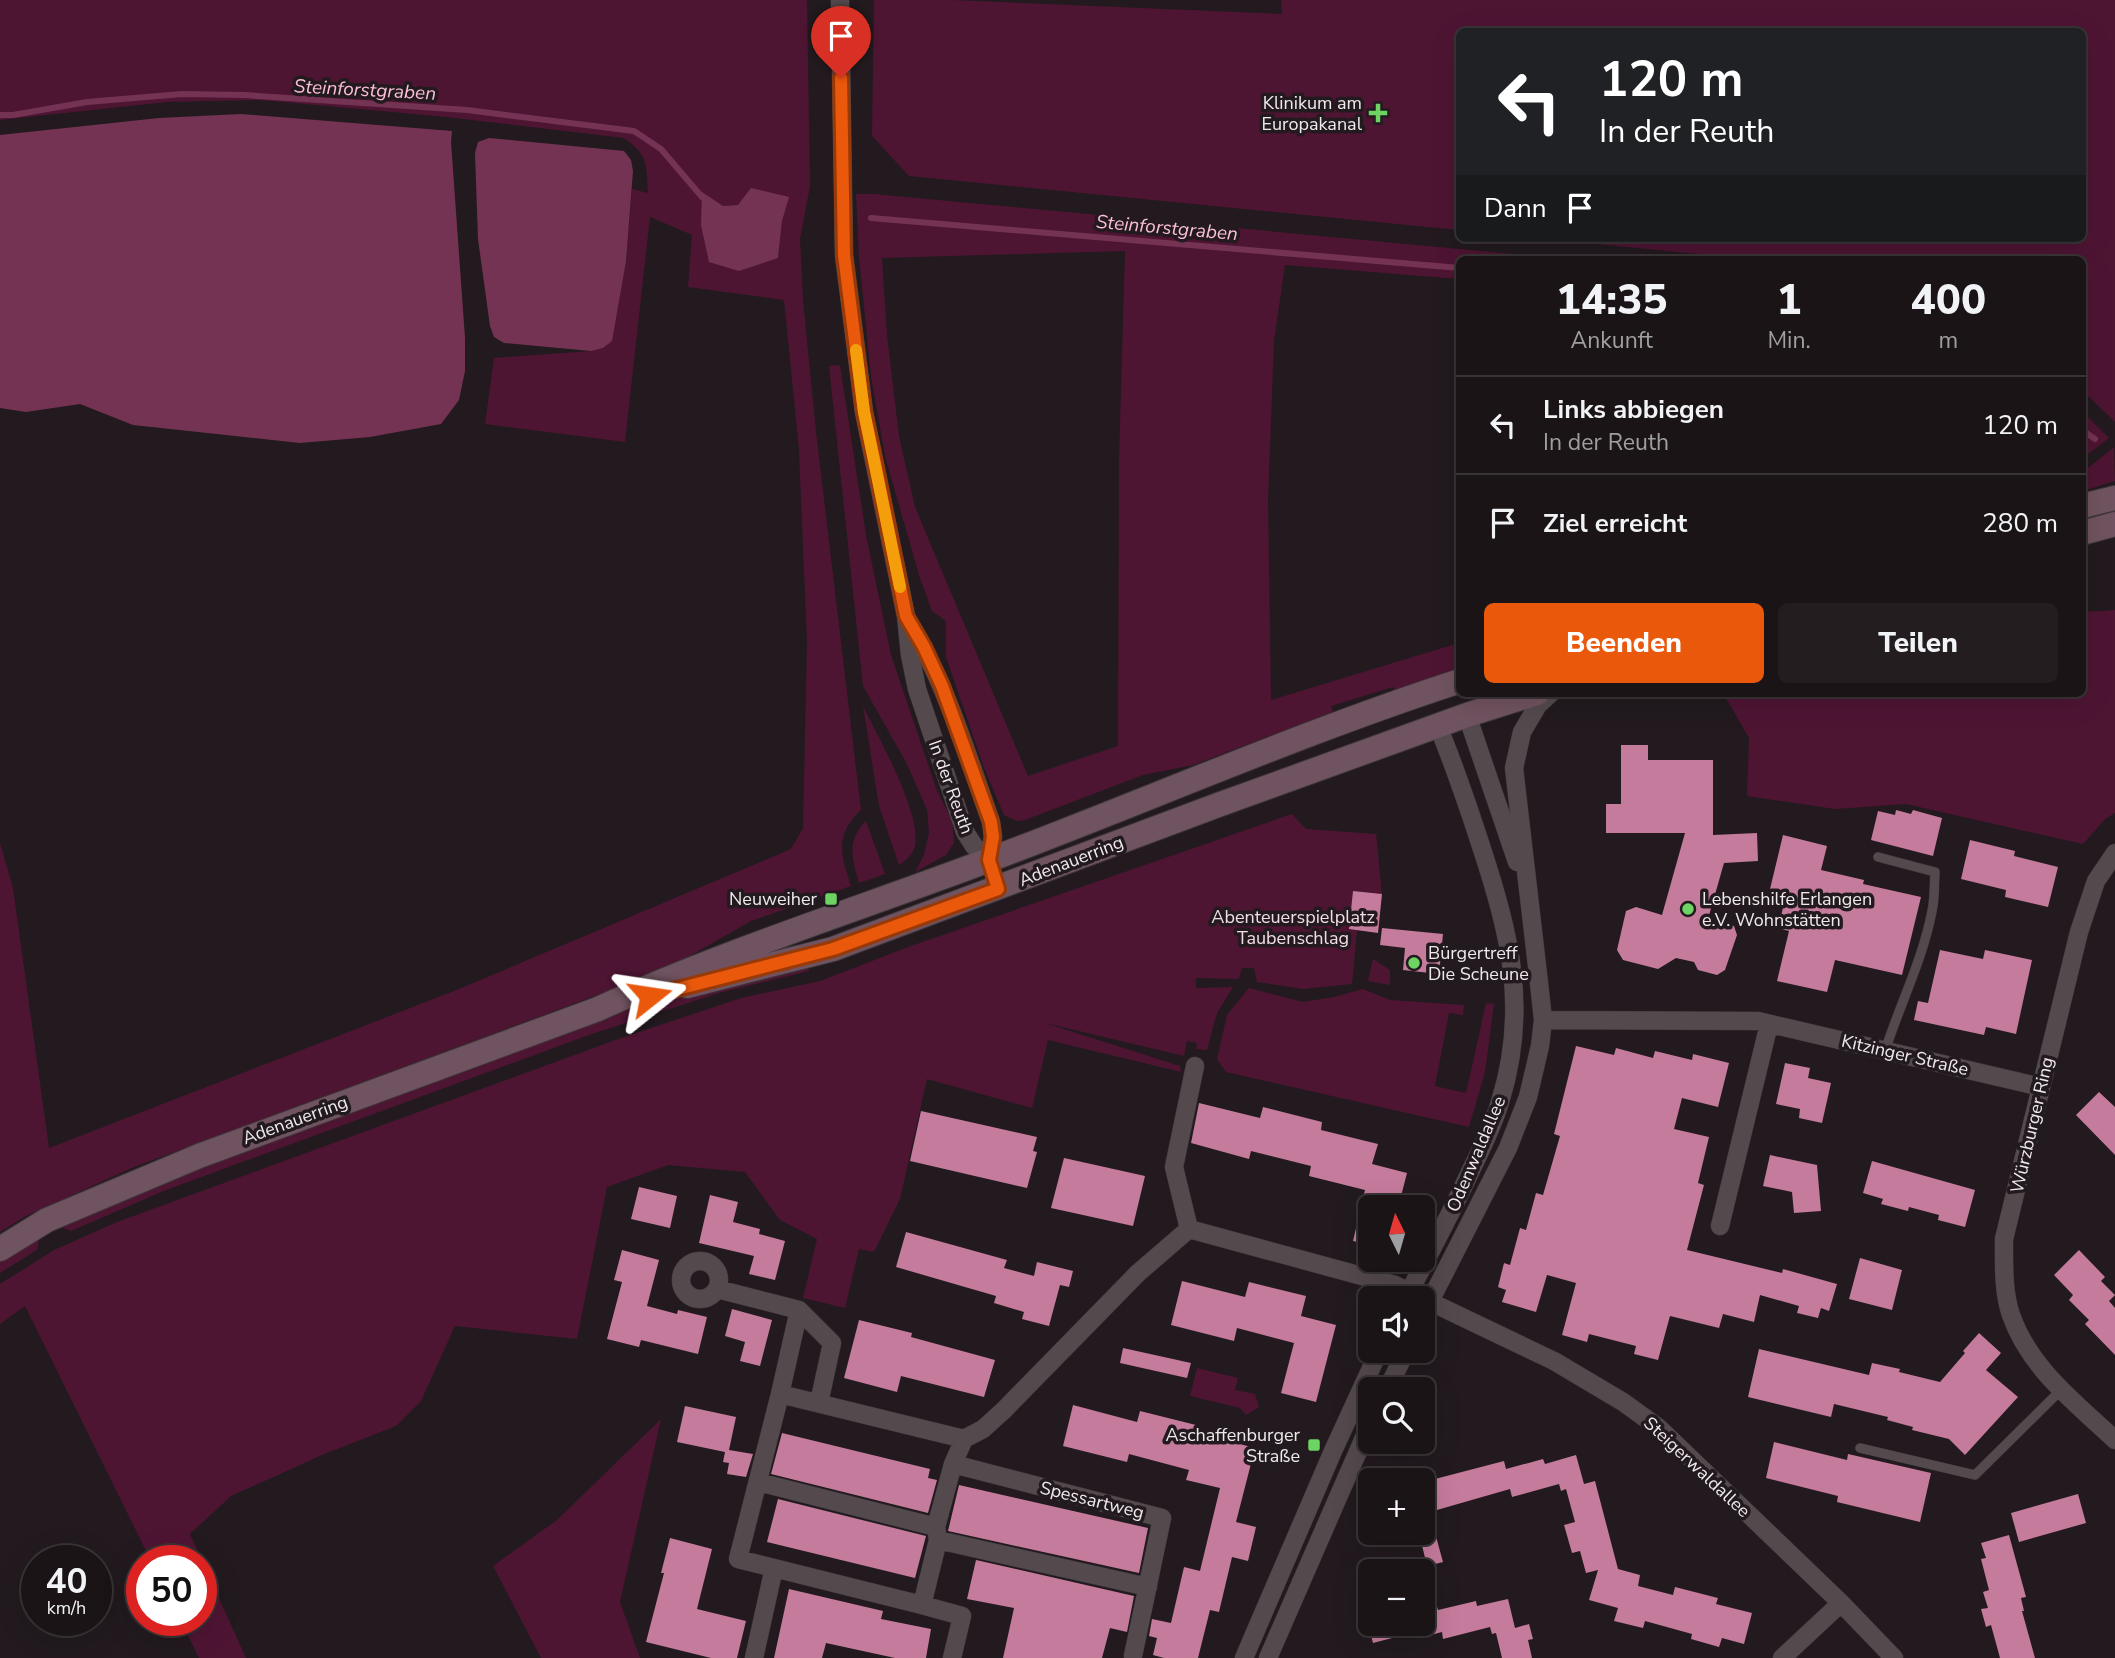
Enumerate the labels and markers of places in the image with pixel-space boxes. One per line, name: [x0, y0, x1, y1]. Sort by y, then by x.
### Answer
pin: [811, 6, 871, 78]
place label: Klinikum am Europakanal: [1261, 91, 1363, 136]
marker: Klinikum am Europakanal: [1368, 103, 1388, 123]
place label: Neuweiher: [729, 887, 818, 911]
place label: Lebenshilfe Erlangen e.V. Wohnstätten: [1702, 887, 1872, 932]
marker: Neuweiher: [823, 891, 839, 907]
marker: Lebenshilfe Erlangen e.V. Wohnstätten: [1680, 901, 1696, 917]
place label: Bürgertreff Die Scheune: [1428, 941, 1529, 986]
marker: Bürgertreff Die Scheune: [1406, 955, 1422, 971]
place label: Aschaffenburger Straße: [1166, 1423, 1301, 1468]
marker: Aschaffenburger Straße: [1306, 1437, 1322, 1453]

